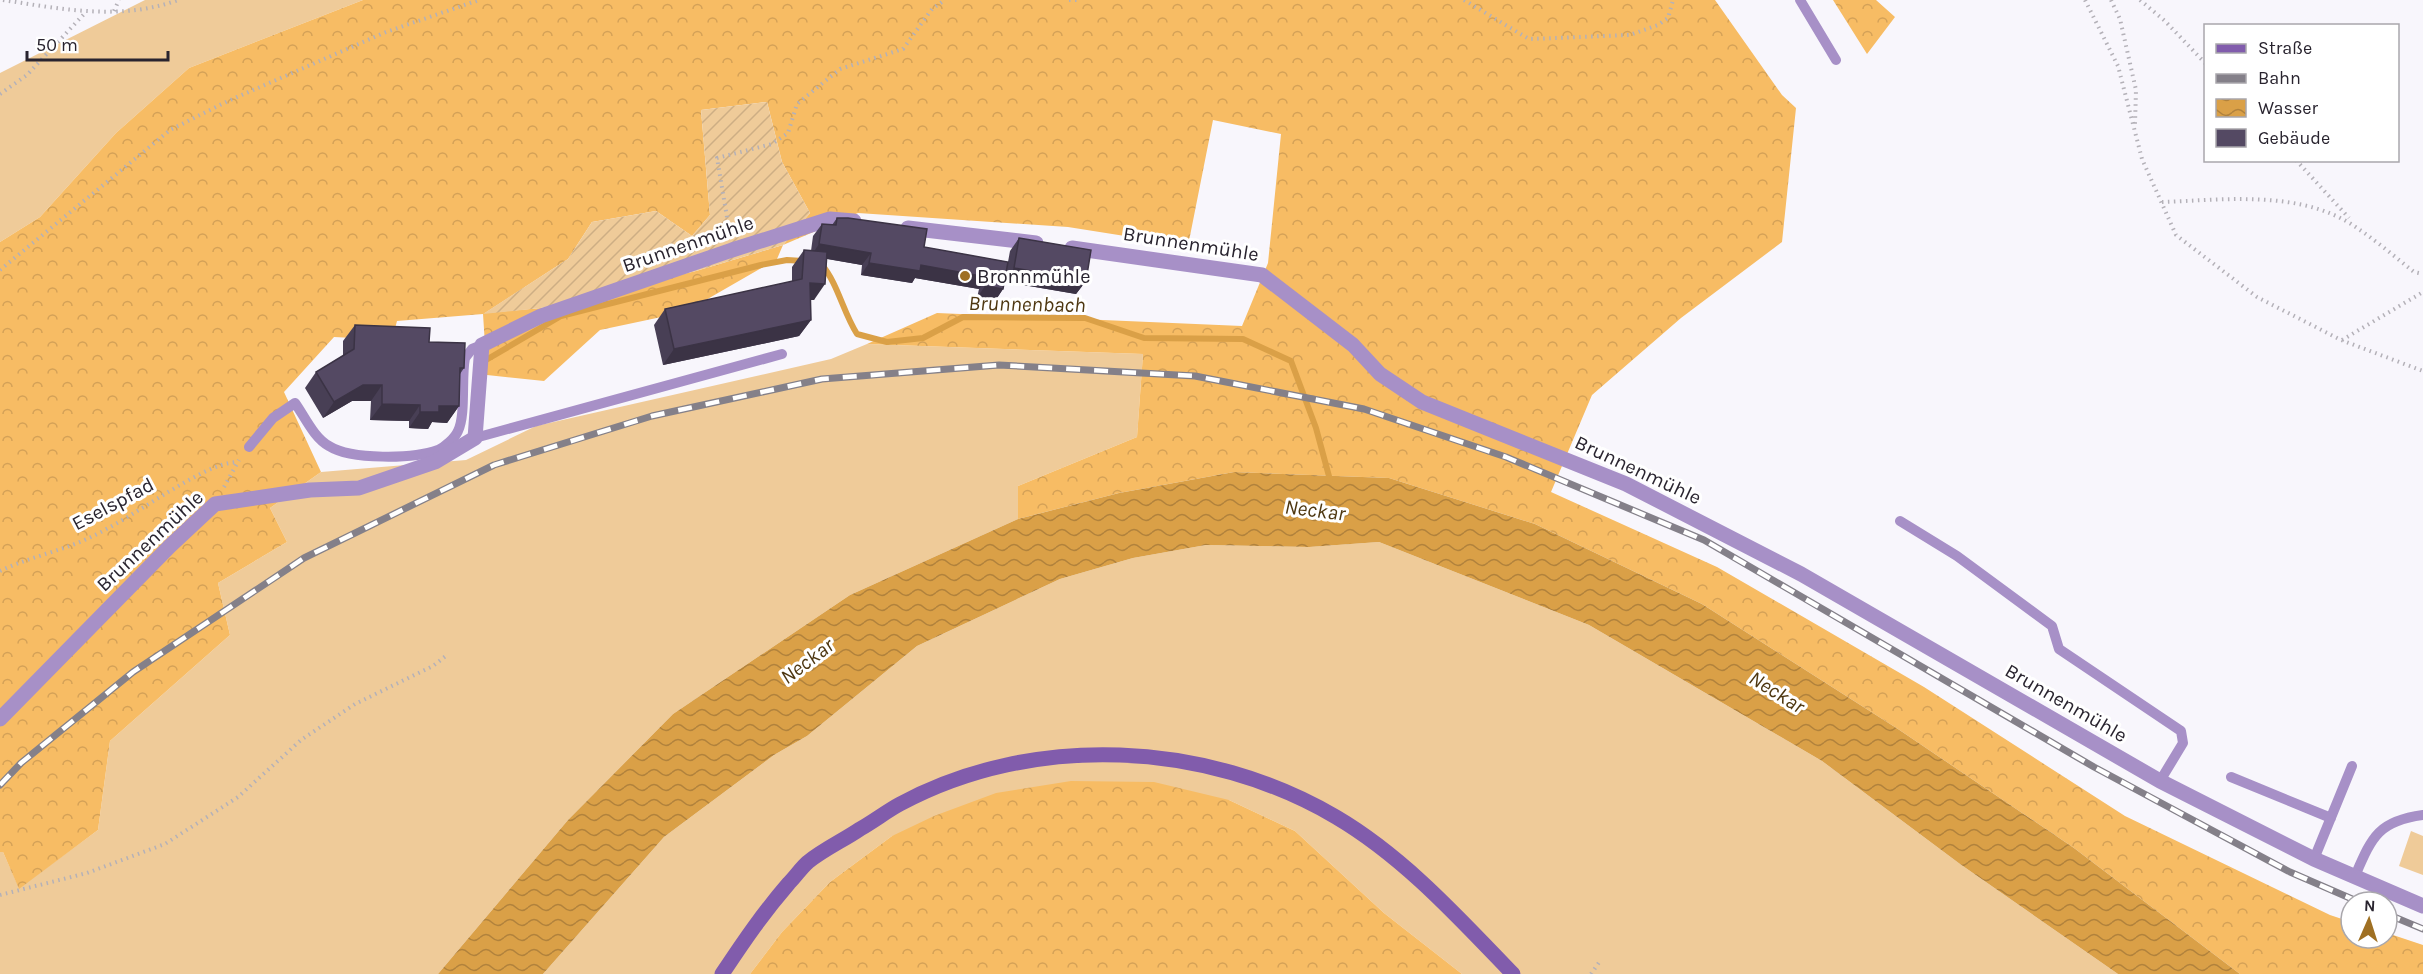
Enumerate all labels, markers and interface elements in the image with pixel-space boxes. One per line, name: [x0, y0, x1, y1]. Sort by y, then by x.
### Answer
scale bar: [27, 24, 168, 62]
legend: [2204, 24, 2399, 162]
text: 50 m: [36, 34, 78, 56]
text: Straße: [2258, 37, 2312, 59]
text: Bahn: [2258, 67, 2301, 89]
text: Wasser: [2258, 97, 2319, 119]
text: Gebäude: [2258, 127, 2330, 149]
street label: Brunnenmühle: [619, 211, 757, 277]
street label: Brunnenmühle: [1122, 222, 1260, 266]
place label: Bronnmühle: [977, 265, 1091, 288]
marker: Bronnmühle: [958, 269, 972, 283]
water label: Brunnenbach: [968, 291, 1086, 317]
street label: Brunnenmühle: [1571, 431, 1705, 509]
street label: Eselspfad: [68, 473, 158, 535]
street label: Brunnenmühle: [92, 486, 208, 596]
water label: Neckar: [1283, 494, 1347, 526]
water label: Neckar: [775, 633, 839, 689]
street label: Brunnenmühle: [2001, 659, 2131, 747]
water label: Neckar: [1745, 666, 1810, 719]
north arrow: [2339, 890, 2399, 950]
text: N: [2364, 896, 2376, 915]

